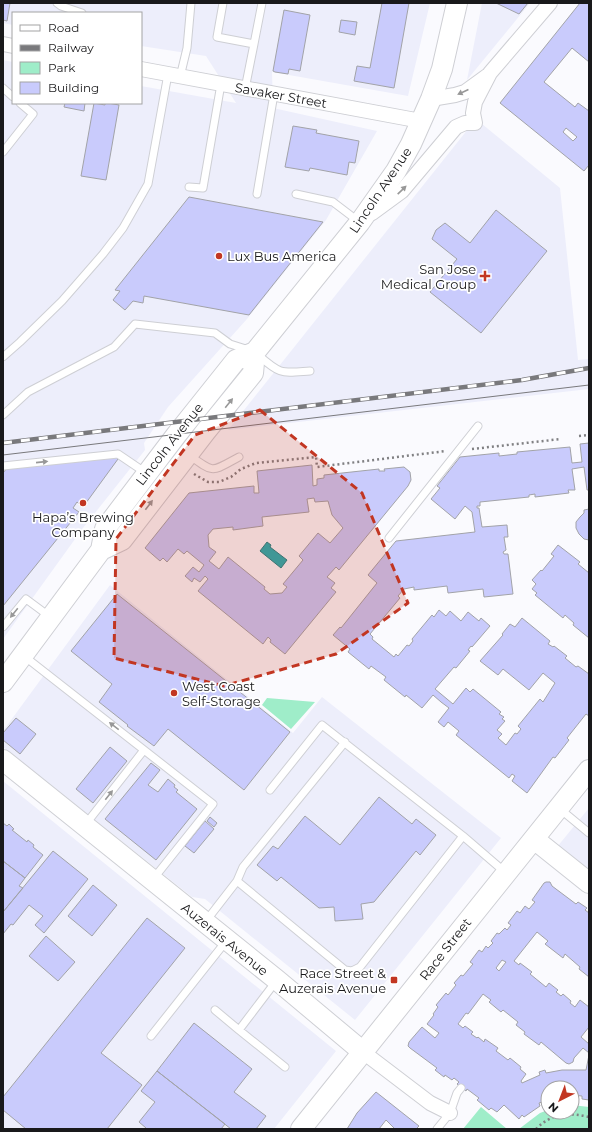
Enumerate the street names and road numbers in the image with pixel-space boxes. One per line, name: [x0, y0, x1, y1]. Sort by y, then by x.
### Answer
street label: Savaker Street: [234, 79, 328, 111]
street label: Lincoln Avenue: [345, 144, 415, 236]
street label: Lincoln Avenue: [132, 400, 206, 488]
street label: Auzerais Avenue: [178, 899, 272, 979]
street label: Race Street: [416, 915, 474, 983]

